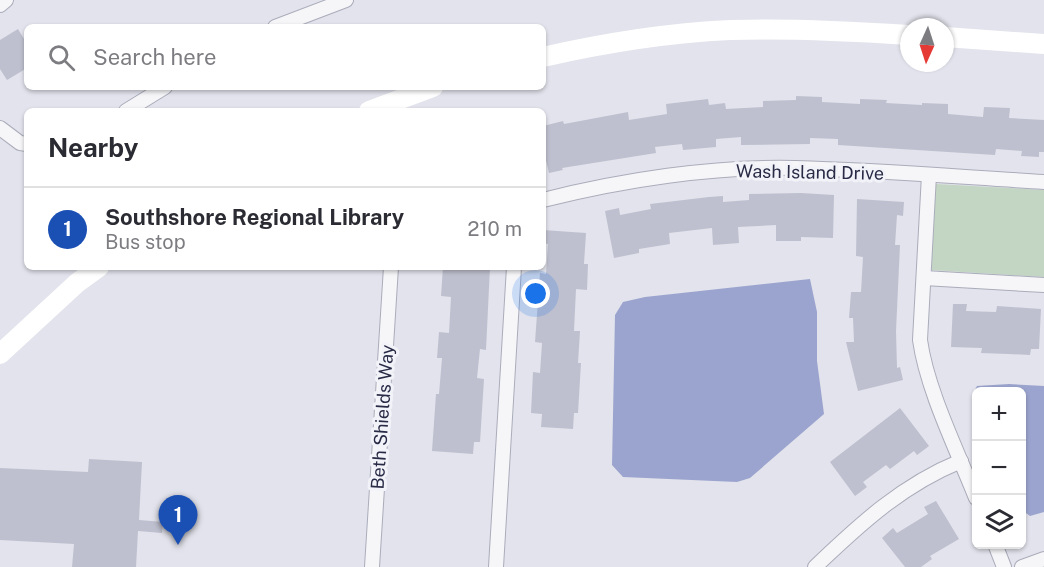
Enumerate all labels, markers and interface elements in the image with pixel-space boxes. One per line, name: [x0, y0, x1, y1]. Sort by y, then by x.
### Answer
north arrow: [900, 18, 954, 72]
search box: [24, 24, 546, 90]
icon: search: [45, 41, 78, 74]
text: Search here: [93, 44, 217, 70]
text: Nearby: [48, 132, 138, 163]
street label: Wash Island Drive: [736, 160, 884, 184]
text: Southshore Regional Library: [105, 204, 404, 230]
text: 1: [63, 217, 72, 241]
text: 210 m: [468, 217, 522, 241]
text: Bus stop: [105, 230, 186, 254]
your location: [521, 279, 550, 308]
street label: Beth Shields Way: [366, 344, 398, 490]
map controls: [972, 387, 1026, 549]
button: +: [972, 387, 1026, 441]
button: −: [972, 441, 1026, 495]
button: layers: [972, 495, 1026, 549]
pin: 1: [158, 496, 198, 545]

